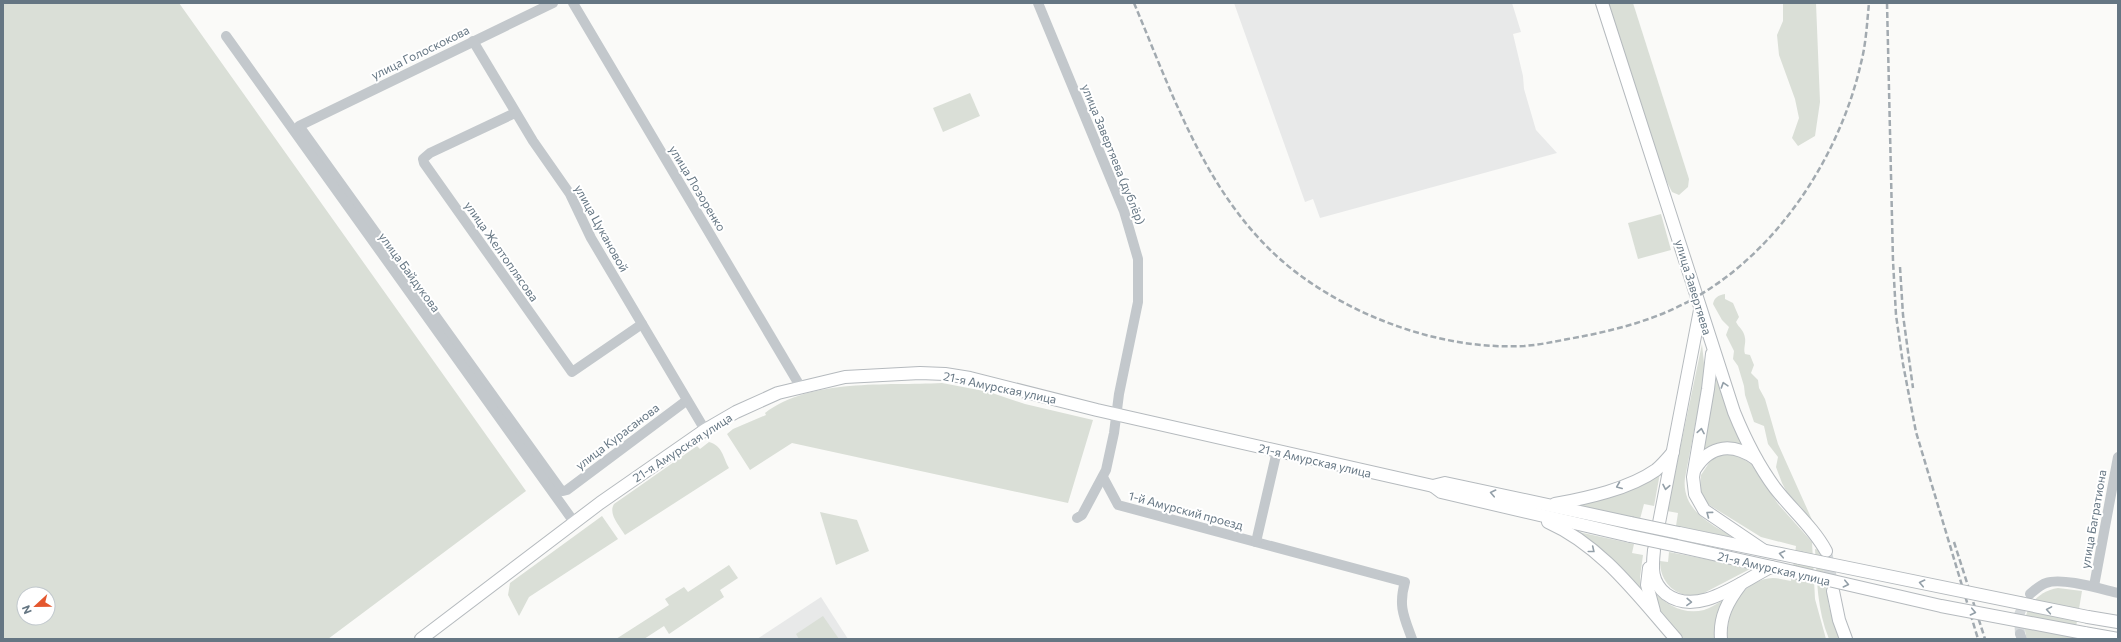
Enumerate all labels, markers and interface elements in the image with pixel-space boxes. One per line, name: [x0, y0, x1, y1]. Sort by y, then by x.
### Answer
street label: улица Голоскокова: [369, 22, 471, 82]
street label: улица Завертяева (дублёр): [1079, 82, 1149, 226]
street label: улица Лозоренко: [667, 142, 729, 234]
street label: улица Цукановой: [572, 182, 632, 274]
street label: улица Желтоплясова: [462, 198, 542, 304]
street label: улица Байдукова: [376, 230, 444, 314]
street label: улица Завертяева: [1673, 238, 1715, 336]
street label: 21-я Амурская улица: [942, 368, 1058, 406]
one-way arrow: [1720, 382, 1729, 389]
street label: улица Курасанова: [572, 400, 662, 472]
street label: 21-я Амурская улица: [630, 410, 734, 484]
one-way arrow: [1696, 428, 1705, 434]
street label: 21-я Амурская улица: [1257, 440, 1373, 480]
street label: улица Багратиона: [2077, 468, 2109, 570]
one-way arrow: [1616, 482, 1623, 490]
one-way arrow: [1663, 484, 1671, 490]
street label: 1-й Амурский проезд: [1127, 488, 1245, 532]
one-way arrow: [1490, 490, 1497, 498]
one-way arrow: [1707, 511, 1714, 518]
one-way arrow: [1588, 545, 1595, 552]
street label: 21-я Амурская улица: [1716, 548, 1832, 588]
one-way arrow: [1778, 550, 1785, 558]
one-way arrow: [1843, 579, 1849, 587]
one-way arrow: [1919, 580, 1925, 588]
north arrow: [16, 586, 56, 626]
one-way arrow: [1686, 598, 1692, 607]
text: N: [19, 604, 34, 616]
one-way arrow: [2046, 606, 2053, 614]
one-way arrow: [1970, 608, 1976, 616]

